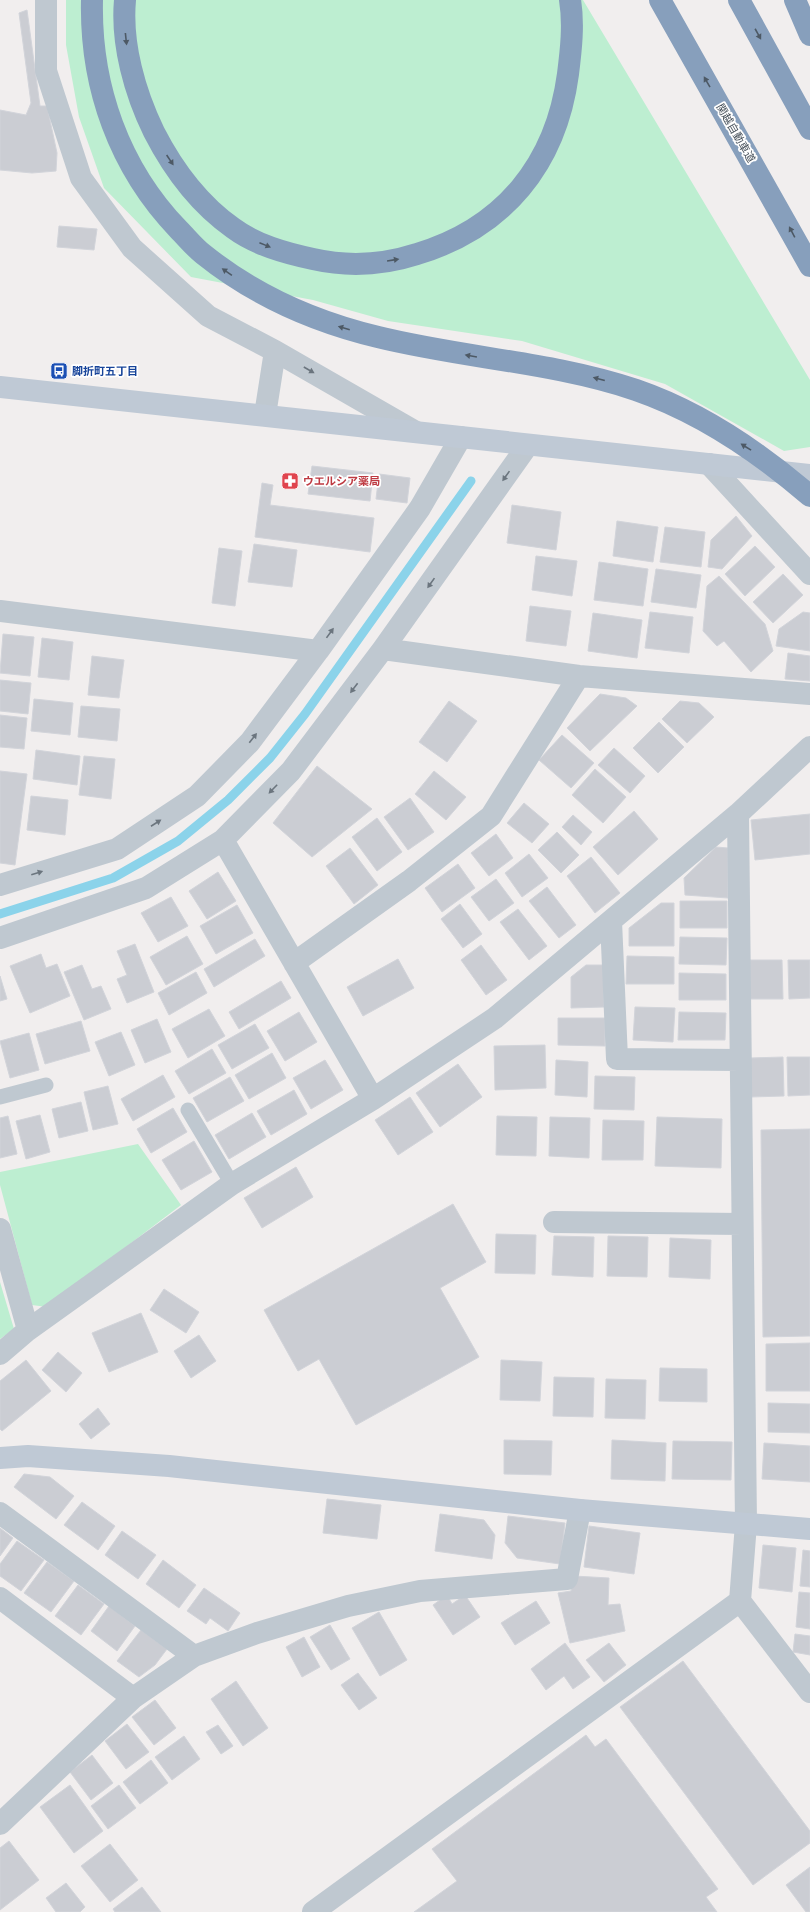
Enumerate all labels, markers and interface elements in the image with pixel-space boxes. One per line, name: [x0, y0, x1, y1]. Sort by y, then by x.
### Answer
one-way arrow: [754, 28, 761, 40]
one-way arrow: [123, 33, 130, 45]
one-way arrow: [704, 76, 711, 88]
street label: 関越自動車道: [713, 101, 759, 165]
one-way arrow: [166, 155, 174, 165]
one-way arrow: [788, 226, 795, 238]
one-way arrow: [260, 243, 272, 249]
one-way arrow: [386, 257, 399, 263]
one-way arrow: [222, 268, 233, 276]
one-way arrow: [338, 324, 351, 330]
one-way arrow: [465, 352, 477, 358]
bus stop icon: 脚折町五丁目: [49, 361, 69, 381]
place label: 脚折町五丁目: [72, 364, 138, 378]
one-way arrow: [303, 367, 315, 374]
one-way arrow: [593, 376, 605, 382]
one-way arrow: [741, 443, 751, 451]
pharmacy icon: ウエルシア薬局: [280, 471, 300, 491]
one-way arrow: [502, 471, 510, 482]
place label: ウエルシア薬局: [303, 474, 380, 488]
one-way arrow: [427, 577, 435, 588]
one-way arrow: [326, 628, 334, 639]
one-way arrow: [350, 682, 358, 693]
one-way arrow: [249, 732, 257, 743]
one-way arrow: [268, 784, 278, 794]
one-way arrow: [151, 819, 161, 827]
one-way arrow: [32, 870, 44, 876]

